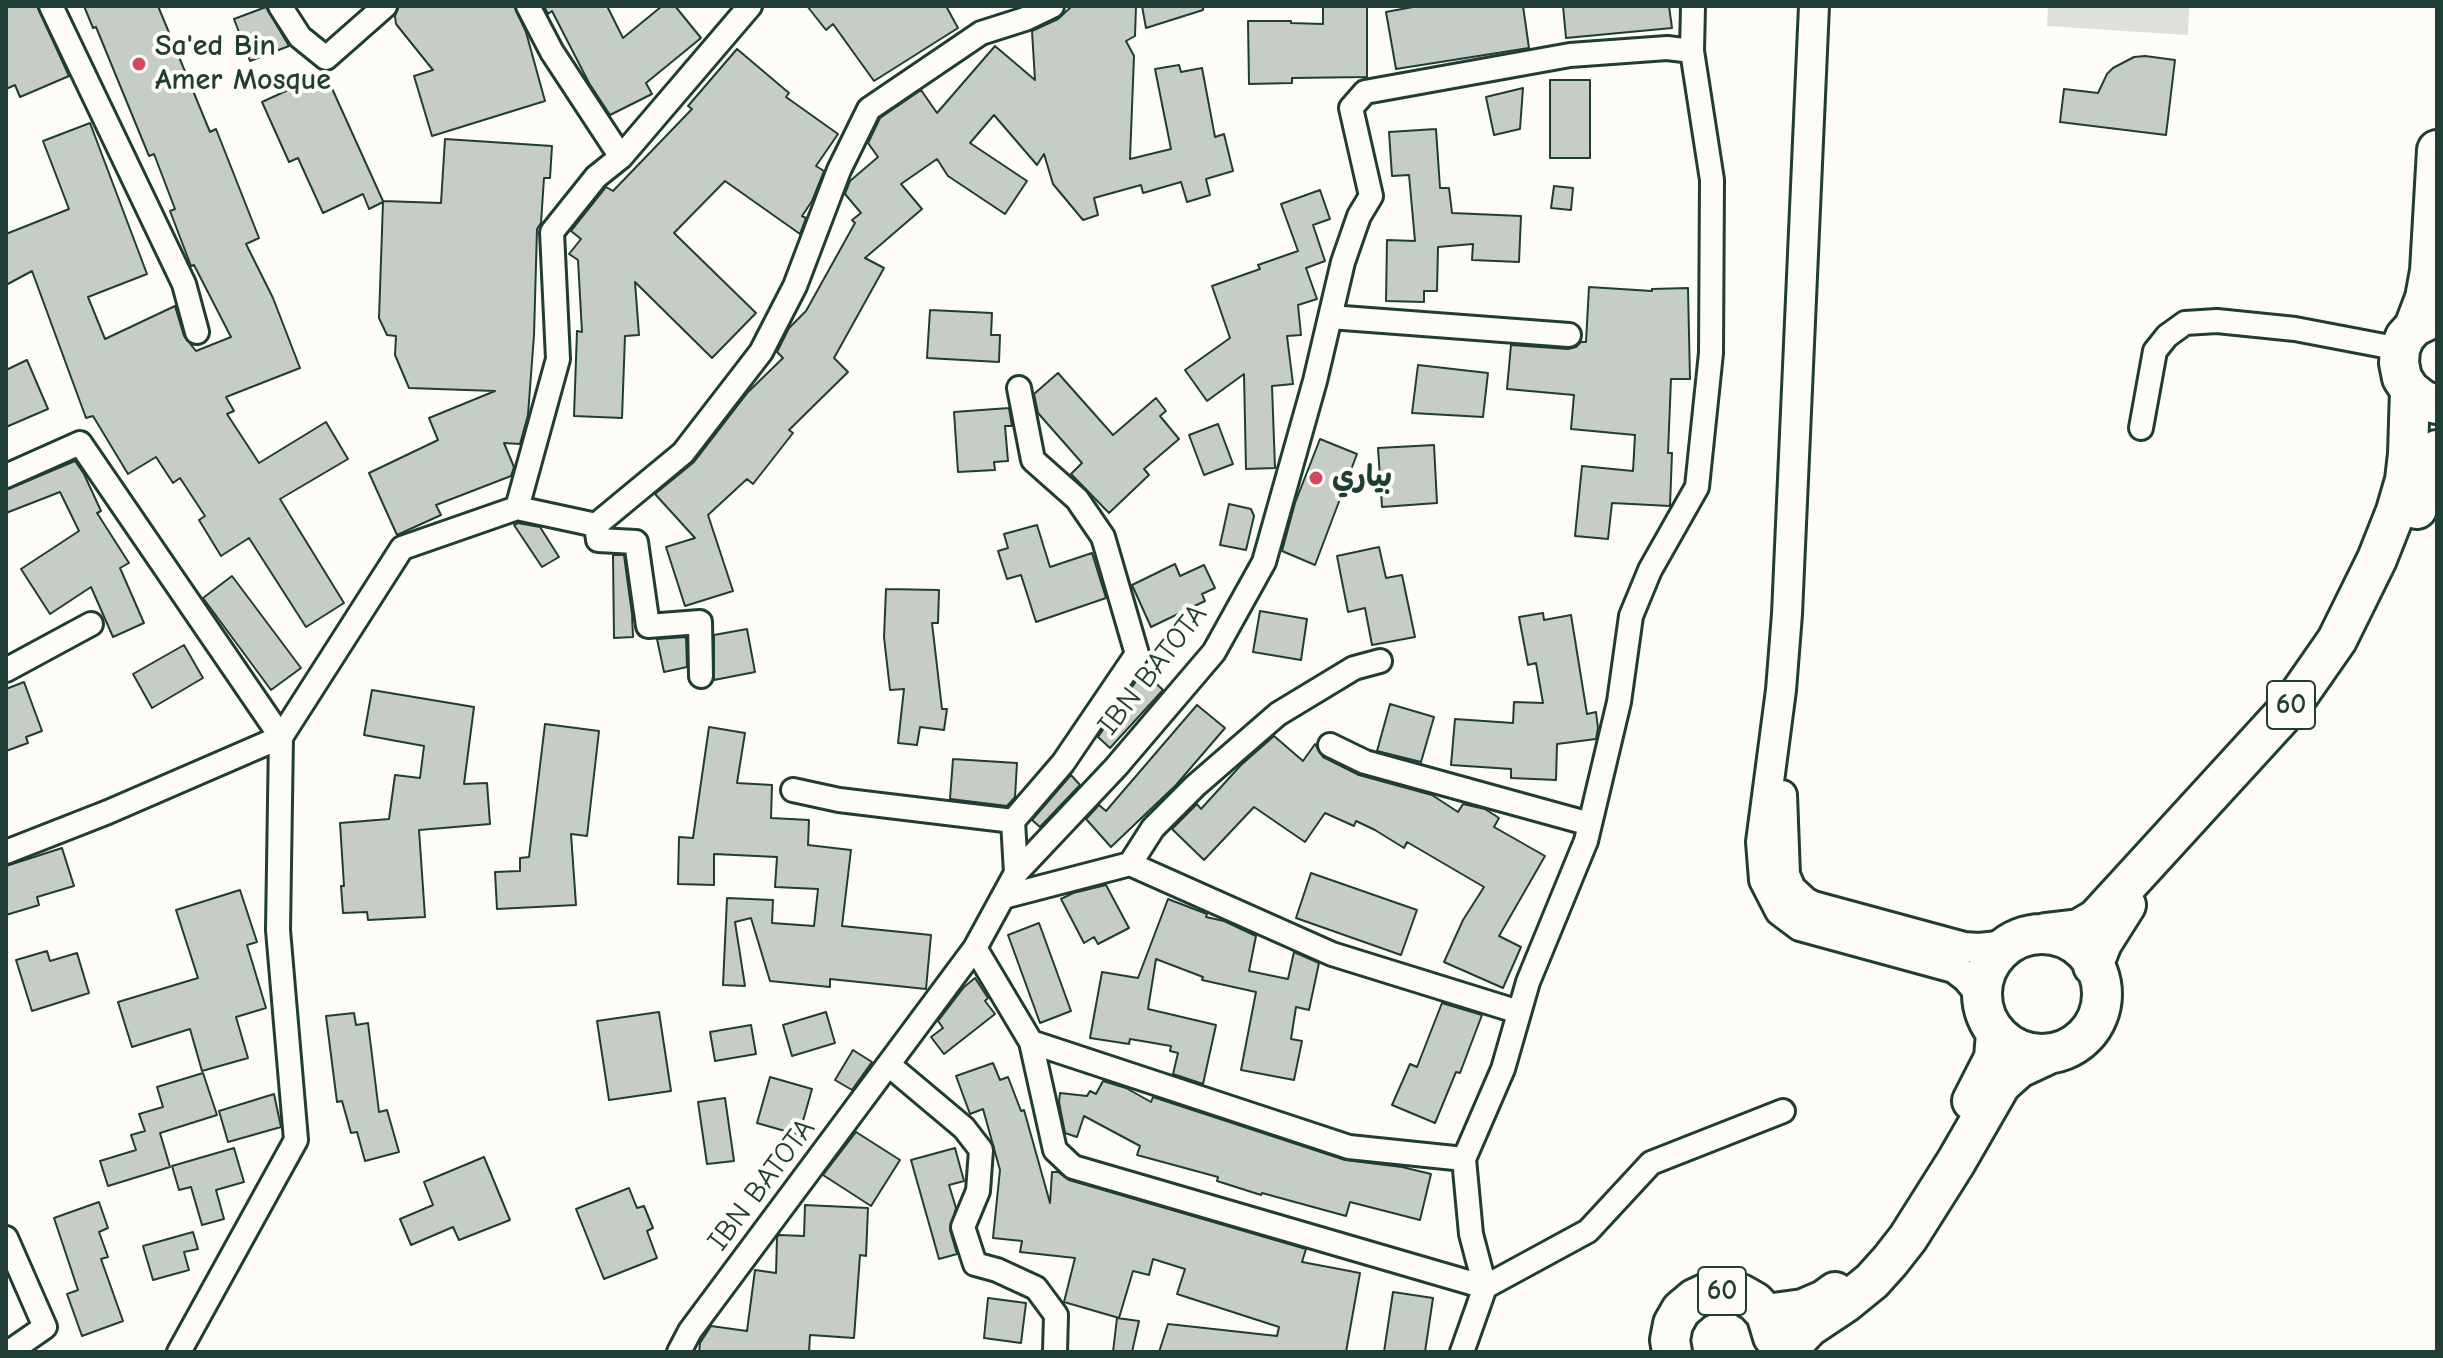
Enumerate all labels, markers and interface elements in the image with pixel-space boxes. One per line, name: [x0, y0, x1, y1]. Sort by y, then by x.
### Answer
place label: Sa'ed Bin Amer Mosque: [155, 29, 331, 100]
marker: Sa'ed Bin Amer Mosque: [130, 55, 148, 73]
place label: بياري: [1332, 460, 1392, 496]
marker: بياري: [1307, 469, 1325, 487]
street label: IBN BATOTA: [1091, 597, 1215, 743]
road number: 60: [2267, 681, 2315, 729]
street label: IBN BATOTA: [701, 1112, 823, 1258]
road number: 60: [1698, 1267, 1746, 1315]

